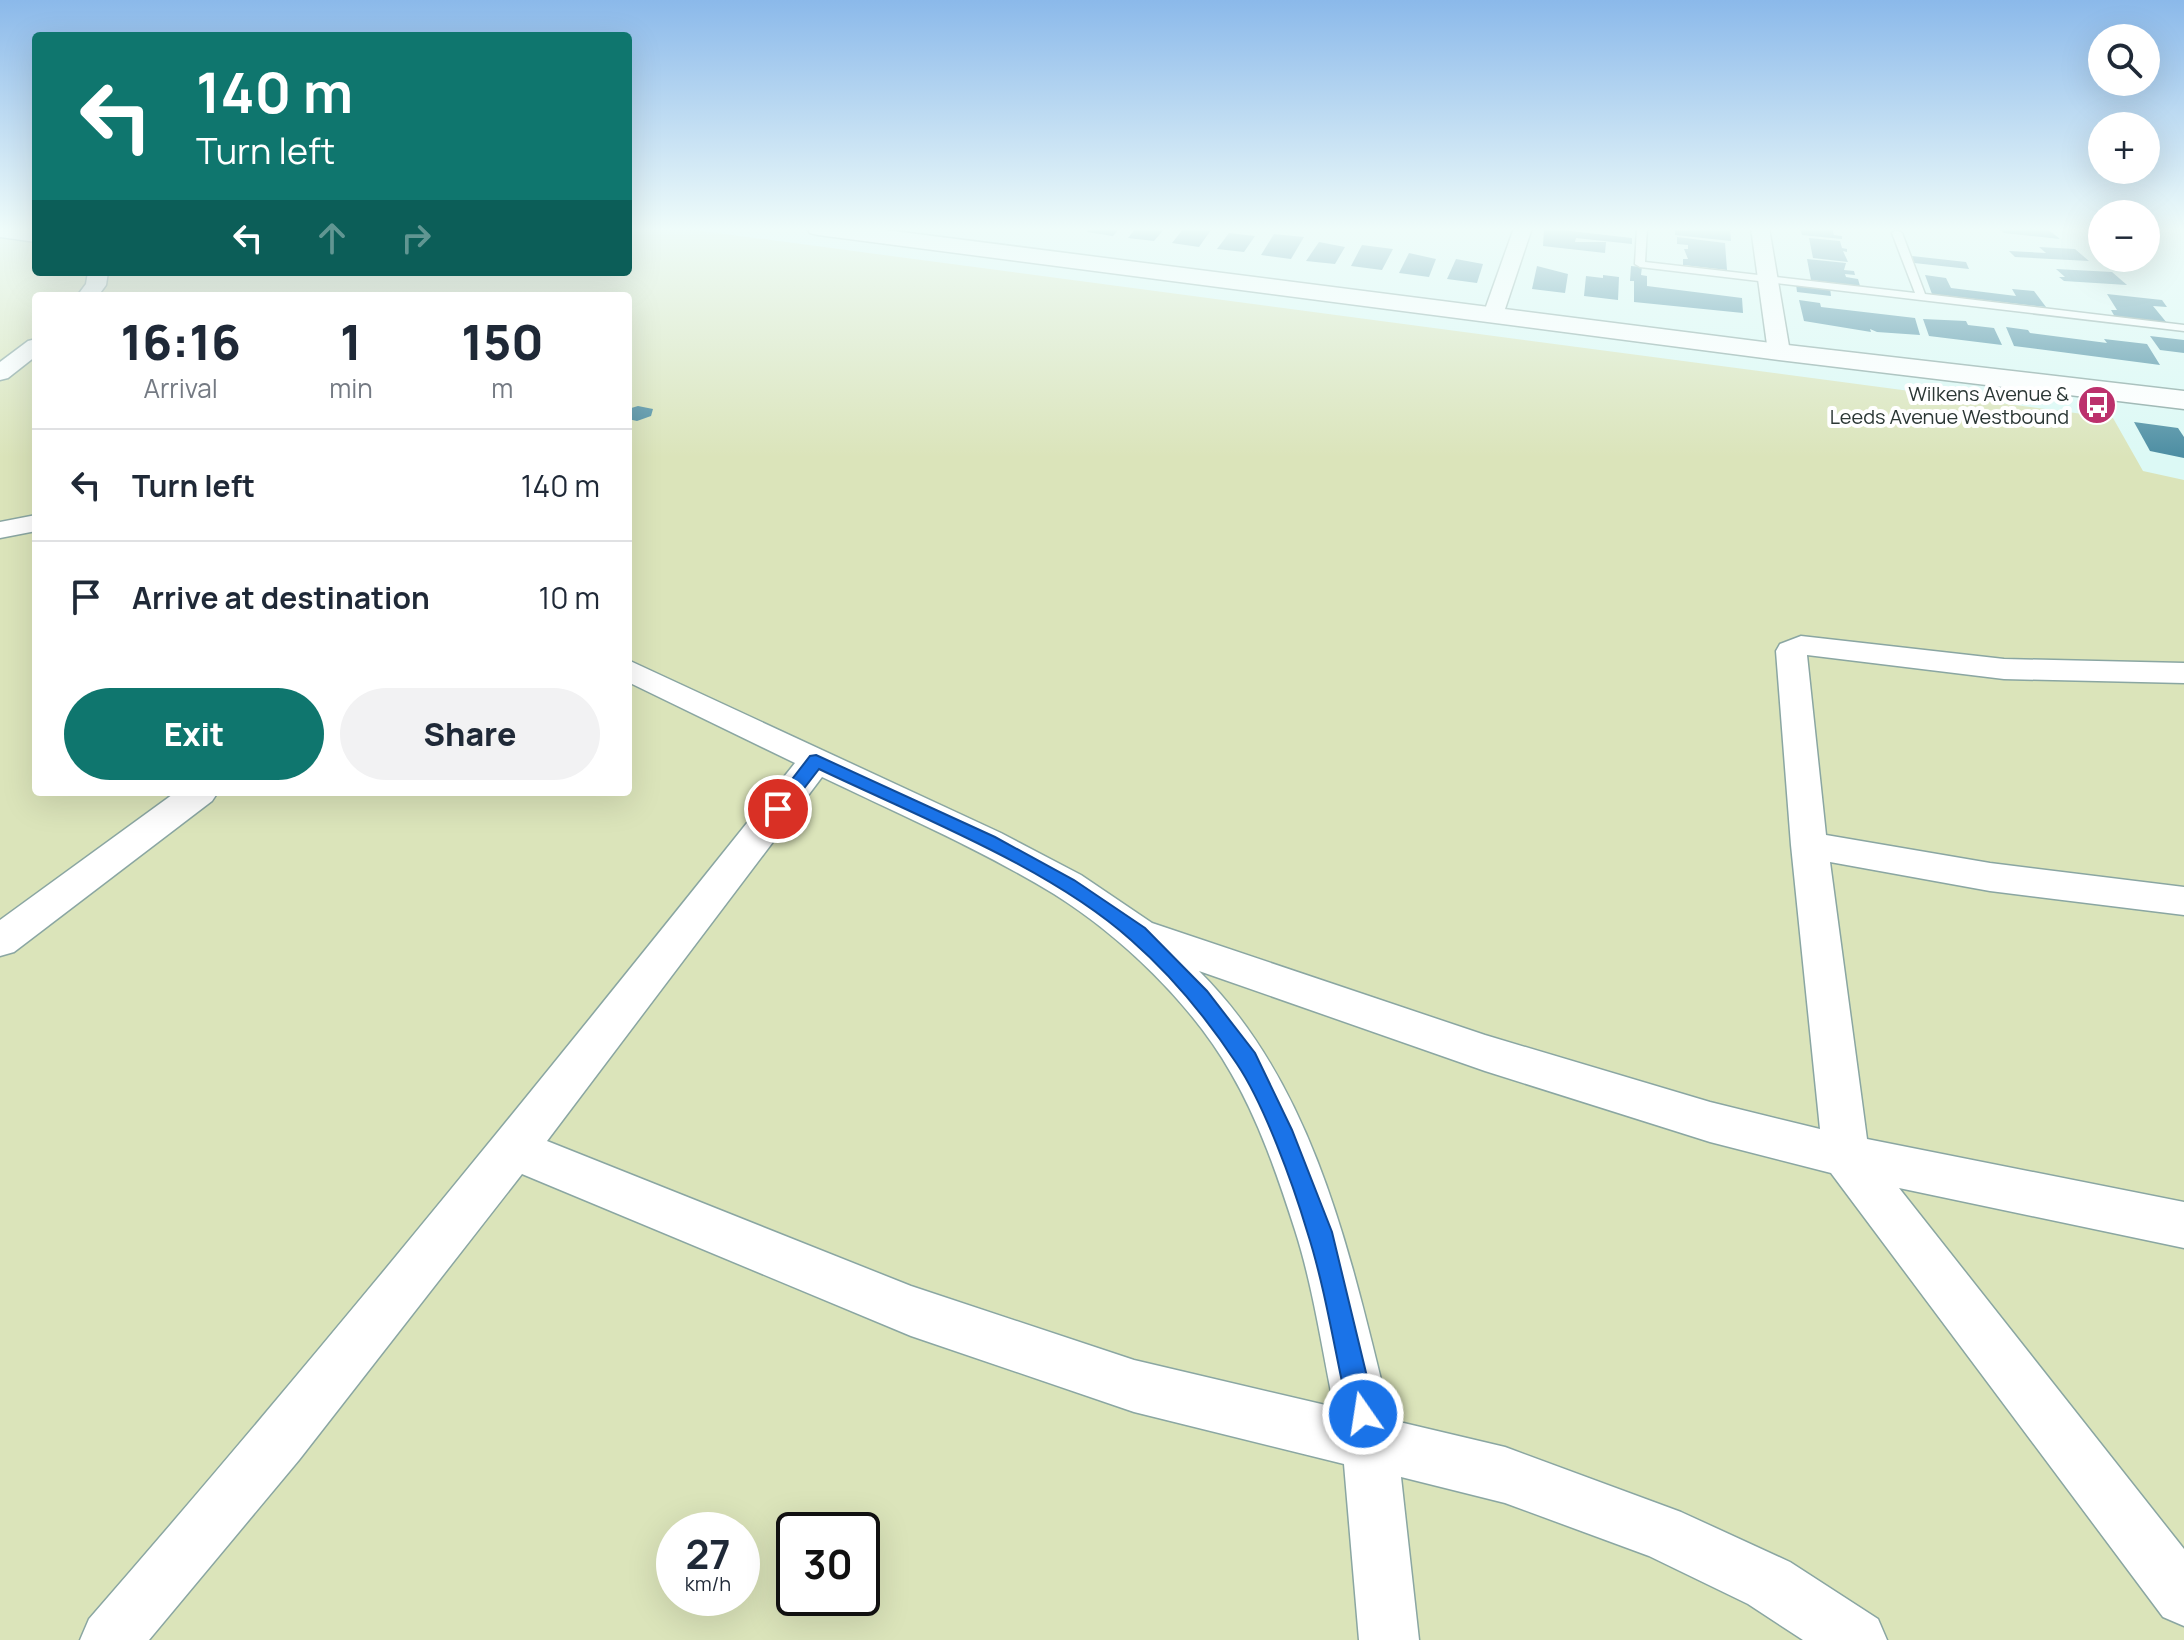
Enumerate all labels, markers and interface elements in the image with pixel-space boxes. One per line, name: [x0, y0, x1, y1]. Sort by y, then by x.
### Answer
map controls: [2088, 24, 2160, 272]
button: search: [2088, 24, 2160, 96]
text: 140 m: [196, 53, 353, 130]
icon: left: [64, 64, 168, 168]
button: +: [2088, 112, 2160, 184]
text: Turn left: [196, 126, 335, 175]
button: −: [2088, 200, 2160, 272]
icon: left: [226, 216, 270, 260]
icon: ahead: [310, 216, 354, 260]
icon: right: [394, 216, 438, 260]
text: 16:16: [120, 309, 241, 374]
text: 1: [340, 309, 362, 374]
text: 150: [461, 309, 544, 374]
text: Arrival: [143, 370, 218, 406]
text: min: [329, 370, 373, 406]
text: m: [491, 370, 513, 406]
place label: Wilkens Avenue & Leeds Avenue Westbound: [1830, 380, 2069, 430]
bus stop icon: Wilkens Avenue & Leeds Avenue Westbound: [2076, 384, 2118, 426]
icon: left: [64, 463, 108, 507]
text: Turn left: [132, 465, 255, 506]
text: 140 m: [521, 465, 600, 506]
icon: arrive: [64, 575, 108, 619]
text: Arrive at destination: [132, 577, 430, 618]
text: 10 m: [539, 577, 600, 618]
button: Exit: [64, 688, 324, 780]
button: Share: [340, 688, 600, 780]
pin: [744, 775, 812, 843]
icon: arrive: [756, 787, 800, 831]
position arrow: [1321, 1372, 1405, 1456]
speed limit sign: 30: [776, 1512, 880, 1616]
text: 27: [685, 1526, 731, 1581]
text: km/h: [685, 1570, 731, 1597]

